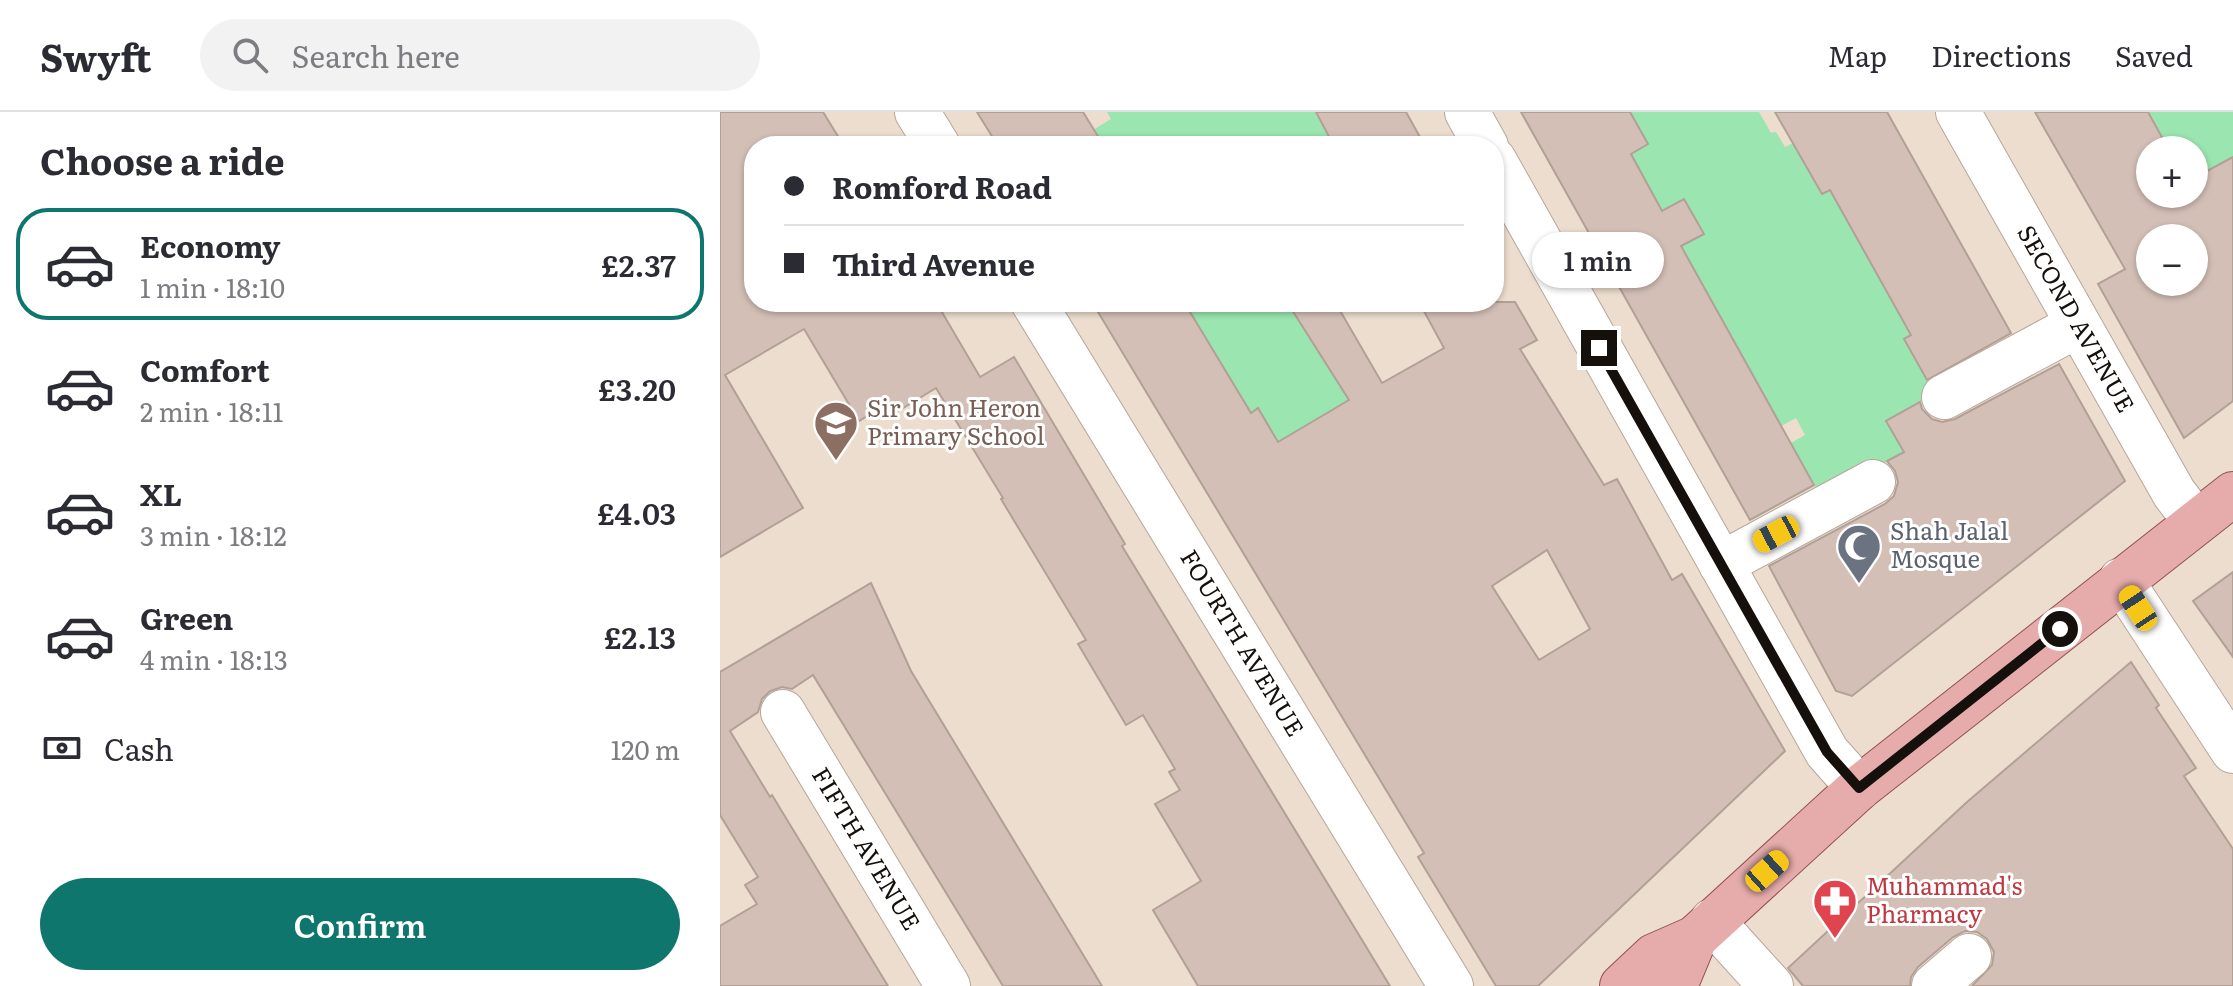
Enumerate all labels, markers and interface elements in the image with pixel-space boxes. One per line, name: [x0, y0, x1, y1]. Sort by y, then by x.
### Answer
search box: [200, 19, 760, 91]
text: Swyft: [40, 27, 152, 84]
icon: search: [228, 33, 272, 77]
text: Search here: [292, 33, 460, 77]
text: Map: [1828, 34, 1887, 76]
text: Directions: [1931, 34, 2071, 76]
text: Saved: [2115, 34, 2193, 76]
text: Choose a ride: [40, 133, 285, 186]
map controls: [2136, 136, 2208, 296]
button: +: [2136, 136, 2208, 208]
text: Romford Road: [832, 164, 1052, 208]
street label: SECOND AVENUE: [2010, 218, 2145, 418]
text: Economy: [140, 223, 280, 267]
button: −: [2136, 224, 2208, 296]
icon: car: [44, 228, 116, 300]
callout: 1 min: [1533, 232, 1665, 288]
text: 1 min: [1564, 240, 1632, 279]
text: Third Avenue: [832, 241, 1035, 285]
text: £2.37: [601, 242, 676, 286]
text: 1 min · 18:10: [140, 267, 285, 306]
route end: [1581, 330, 1617, 366]
text: Comfort: [140, 347, 270, 391]
icon: car: [44, 352, 116, 424]
text: £3.20: [598, 366, 676, 410]
place label: Sir John Heron Primary School: [867, 389, 1044, 452]
text: 2 min · 18:11: [140, 391, 283, 430]
school or university icon: Sir John Heron Primary School: [812, 399, 860, 462]
text: XL: [140, 471, 182, 515]
icon: car: [44, 476, 116, 548]
text: £4.03: [597, 490, 676, 534]
car: [1749, 512, 1803, 556]
place label: Shah Jalal Mosque: [1890, 512, 2008, 575]
text: 3 min · 18:12: [140, 515, 287, 554]
mosque icon: Shah Jalal Mosque: [1835, 522, 1883, 585]
street label: FOURTH AVENUE: [1173, 542, 1314, 742]
car: [2115, 581, 2161, 635]
text: Green: [140, 595, 233, 639]
icon: car: [44, 600, 116, 672]
route start: [2042, 611, 2078, 647]
text: £2.13: [604, 614, 676, 658]
text: 4 min · 18:13: [140, 639, 288, 678]
icon: cash: [40, 726, 84, 770]
text: Cash: [104, 726, 174, 770]
text: 120 m: [611, 729, 680, 768]
street label: FIFTH AVENUE: [805, 760, 930, 936]
car: [1741, 846, 1793, 896]
place label: Muhammad's Pharmacy: [1866, 867, 2022, 930]
pharmacy icon: Muhammad's Pharmacy: [1811, 877, 1859, 940]
button: Confirm: [40, 878, 680, 970]

